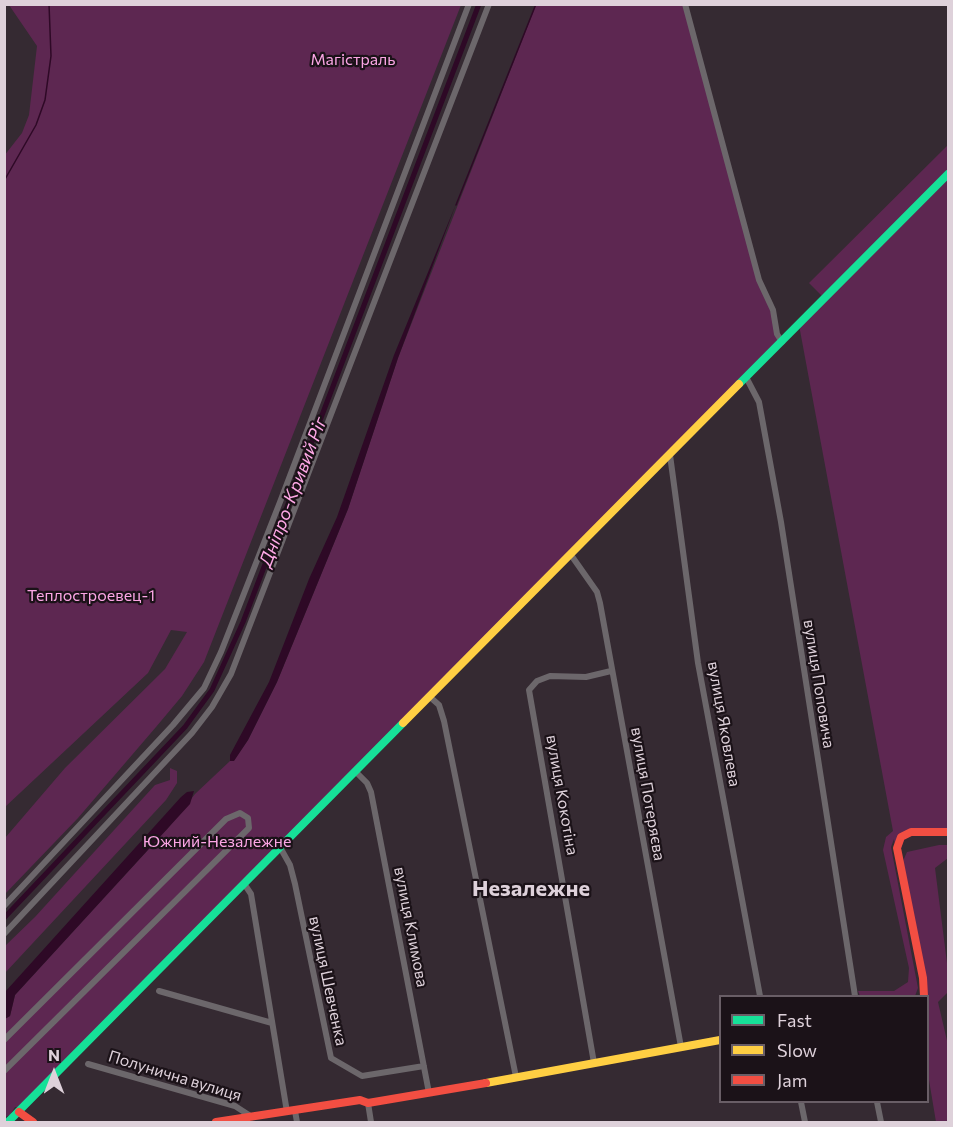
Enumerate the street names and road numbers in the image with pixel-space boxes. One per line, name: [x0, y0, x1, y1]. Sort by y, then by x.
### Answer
street label: вулиця Поповича: [799, 618, 839, 750]
street label: вулиця Яковлева: [704, 660, 744, 788]
street label: вулиця Потеряєва: [627, 726, 669, 862]
street label: вулиця Кокотіна: [542, 733, 582, 857]
street label: вулиця Климова: [390, 865, 432, 989]
street label: вулиця Шевченка: [305, 914, 351, 1048]
street label: Полунична вулиця: [106, 1047, 244, 1105]

